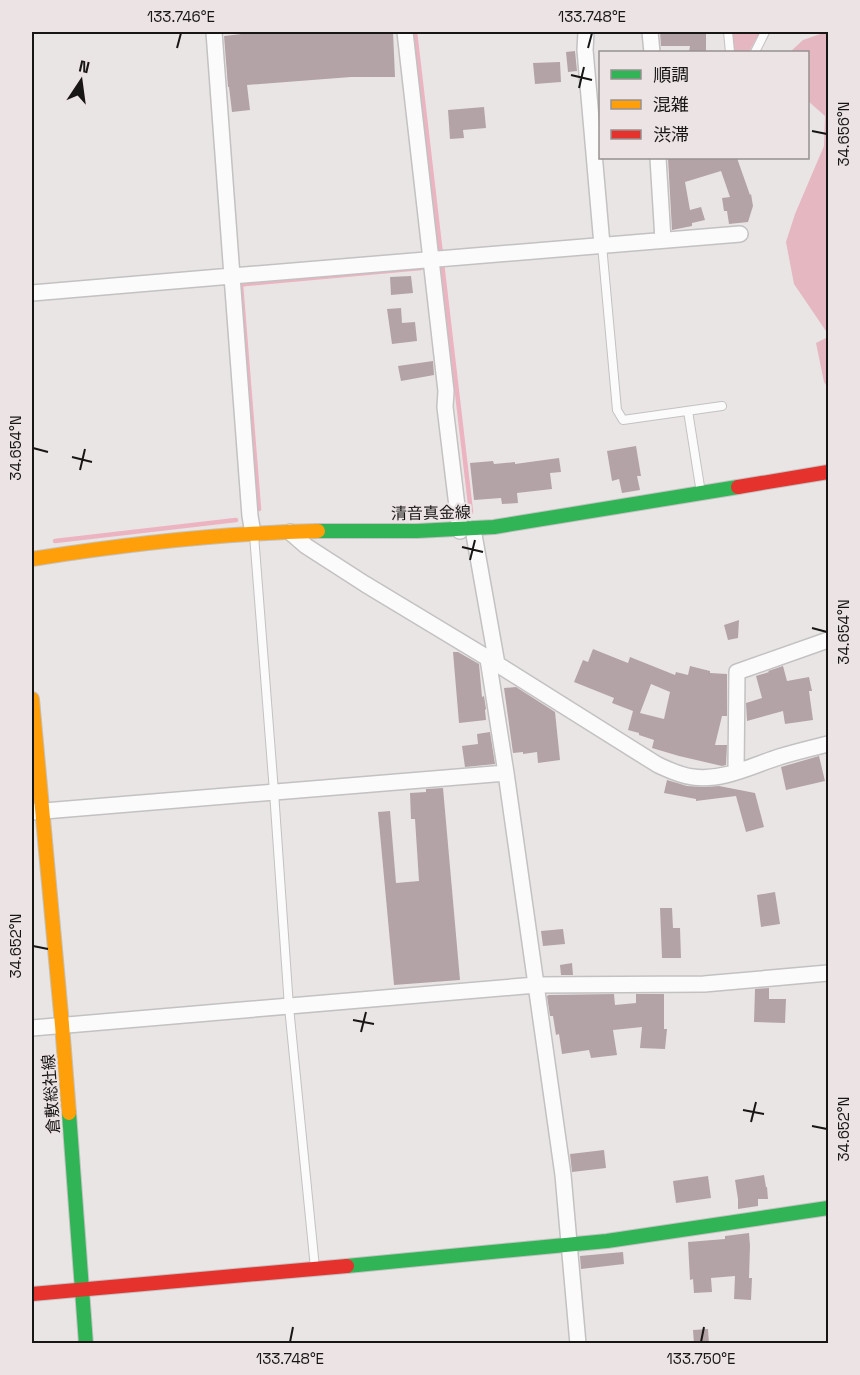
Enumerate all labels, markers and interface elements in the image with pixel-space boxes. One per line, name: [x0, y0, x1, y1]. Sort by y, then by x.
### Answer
text: 133.746°E: [147, 7, 215, 26]
text: 133.748°E: [558, 7, 626, 26]
north arrow: [51, 51, 111, 111]
legend: [599, 51, 809, 159]
text: N: [77, 55, 92, 78]
text: 順調: [653, 63, 689, 86]
text: 混雑: [653, 93, 689, 116]
text: 34.656°N: [834, 101, 853, 167]
text: 渋滞: [653, 123, 689, 146]
text: 34.654°N: [6, 415, 25, 481]
street label: 清音真金線: [391, 502, 471, 524]
text: 34.654°N: [834, 599, 853, 665]
text: 34.652°N: [6, 914, 25, 978]
street label: 倉敷総社線: [38, 1053, 64, 1135]
text: 34.652°N: [834, 1097, 853, 1161]
text: 133.748°E: [256, 1349, 324, 1368]
text: 133.750°E: [667, 1349, 735, 1368]

